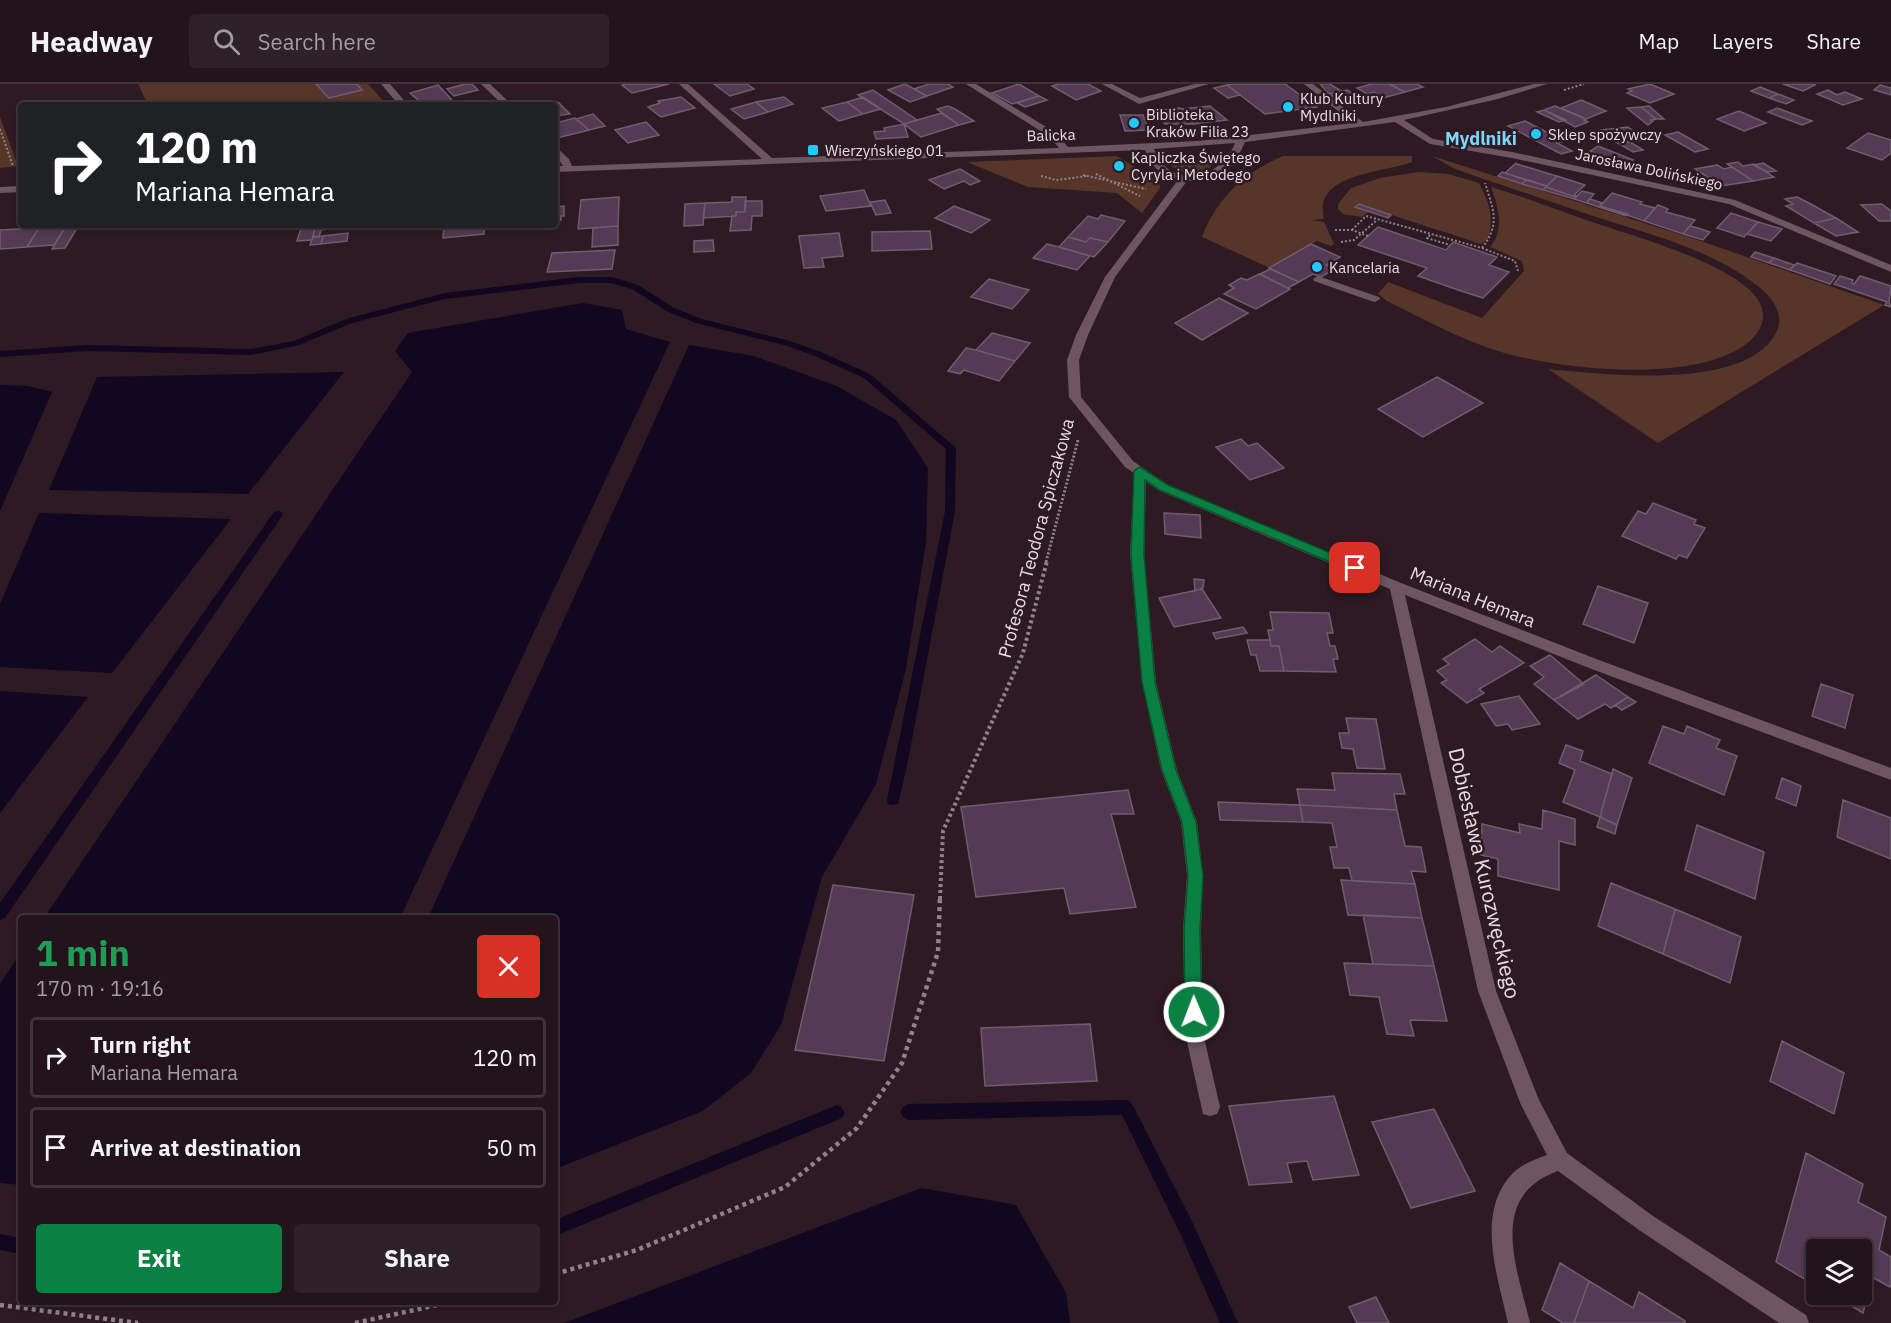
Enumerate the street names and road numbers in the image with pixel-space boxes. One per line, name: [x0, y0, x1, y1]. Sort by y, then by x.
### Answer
street label: Balicka: [1026, 125, 1076, 145]
street label: Jarosława Dolińskiego: [1574, 144, 1724, 194]
street label: Profesora Teodora Spiczakowa: [993, 415, 1079, 660]
street label: Mariana Hemara: [1407, 561, 1539, 633]
street label: Dobiesława Kurozwęckiego: [1442, 745, 1528, 1001]

